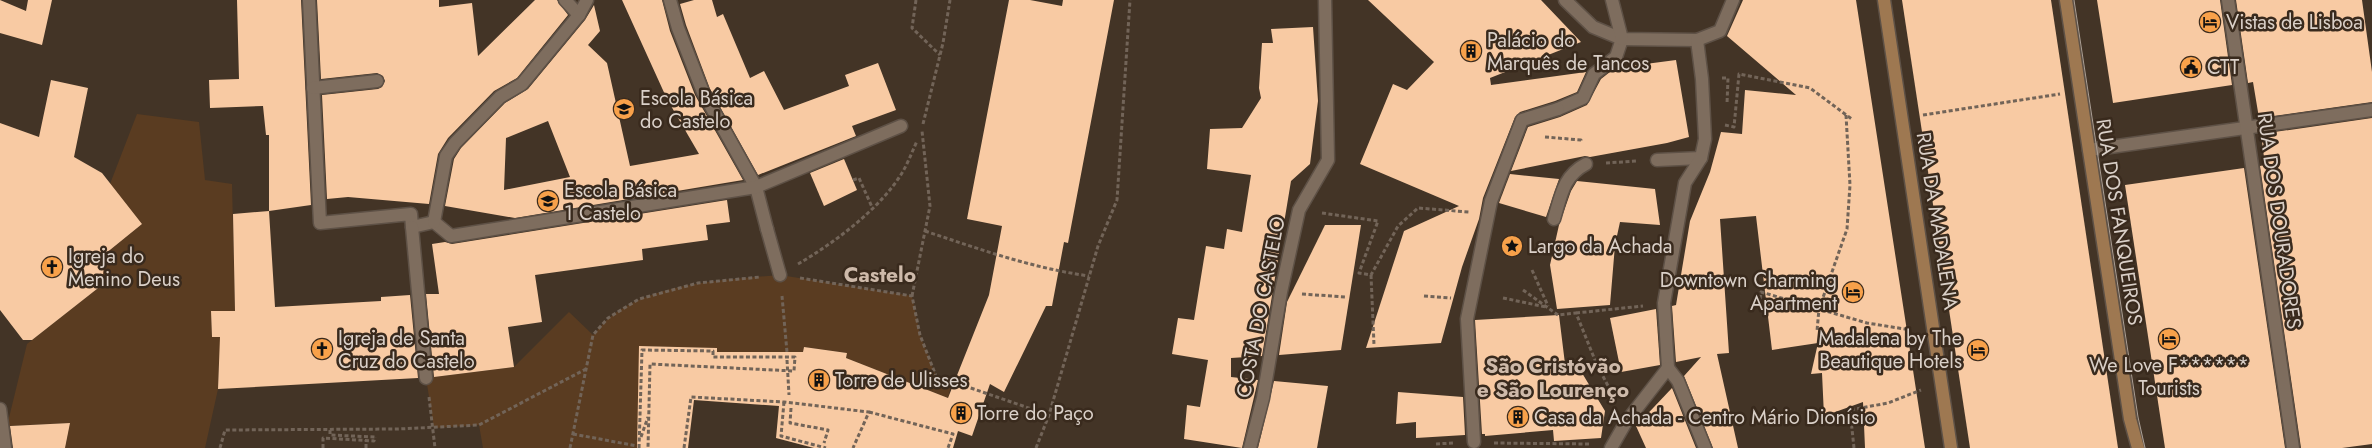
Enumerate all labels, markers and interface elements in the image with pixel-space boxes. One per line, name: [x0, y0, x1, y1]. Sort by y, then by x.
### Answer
place label: Vistas de Lisboa: [2226, 8, 2363, 37]
hotel icon: Vistas de Lisboa: [2198, 10, 2222, 34]
place label: Palácio do Marquês de Tancos: [1487, 26, 1649, 78]
building icon: Palácio do Marquês de Tancos: [1459, 39, 1483, 63]
place label: CTT: [2207, 53, 2240, 82]
public building icon: CTT: [2179, 55, 2203, 79]
place label: Escola Básica do Castelo: [640, 84, 753, 136]
school or university icon: Escola Básica do Castelo: [612, 97, 636, 121]
street label: RUA DOS DOURADORES: [2249, 111, 2309, 331]
street label: RUA DOS FANQUEIROS: [2088, 117, 2150, 327]
street label: RUA DA MADALENA: [1909, 130, 1965, 313]
place label: Escola Básica 1 Castelo: [564, 176, 677, 228]
school or university icon: Escola Básica 1 Castelo: [536, 189, 560, 213]
street label: COSTA DO CASTELO: [1229, 214, 1293, 400]
place label: Largo da Achada: [1528, 232, 1672, 261]
place icon: Largo da Achada: [1500, 234, 1524, 258]
place label: Igreja do Menino Deus: [68, 242, 180, 294]
church icon: Igreja do Menino Deus: [40, 255, 64, 279]
district label: Castelo: [844, 260, 916, 290]
place label: Downtown Charming Apartment: [1660, 266, 1837, 318]
hotel icon: Downtown Charming Apartment: [1841, 280, 1865, 304]
place label: Igreja de Santa Cruz do Castelo: [338, 324, 475, 376]
place label: Madalena by The Beautique Hotels: [1818, 324, 1962, 376]
hotel icon: We Love F****** Tourists: [2157, 327, 2181, 351]
church icon: Igreja de Santa Cruz do Castelo: [310, 337, 334, 361]
hotel icon: Madalena by The Beautique Hotels: [1966, 338, 1990, 362]
district label: São Cristóvão e São Lourenço: [1477, 351, 1629, 405]
place label: We Love F****** Tourists: [2089, 351, 2249, 403]
place label: Torre de Ulisses: [835, 366, 967, 395]
building icon: Torre de Ulisses: [807, 368, 831, 392]
place label: Torre do Paço: [977, 399, 1094, 428]
building icon: Torre do Paço: [949, 401, 973, 425]
place label: Casa da Achada - Centro Mário Dionísio: [1534, 403, 1875, 432]
building icon: Casa da Achada - Centro Mário Dionísio: [1506, 405, 1530, 429]

